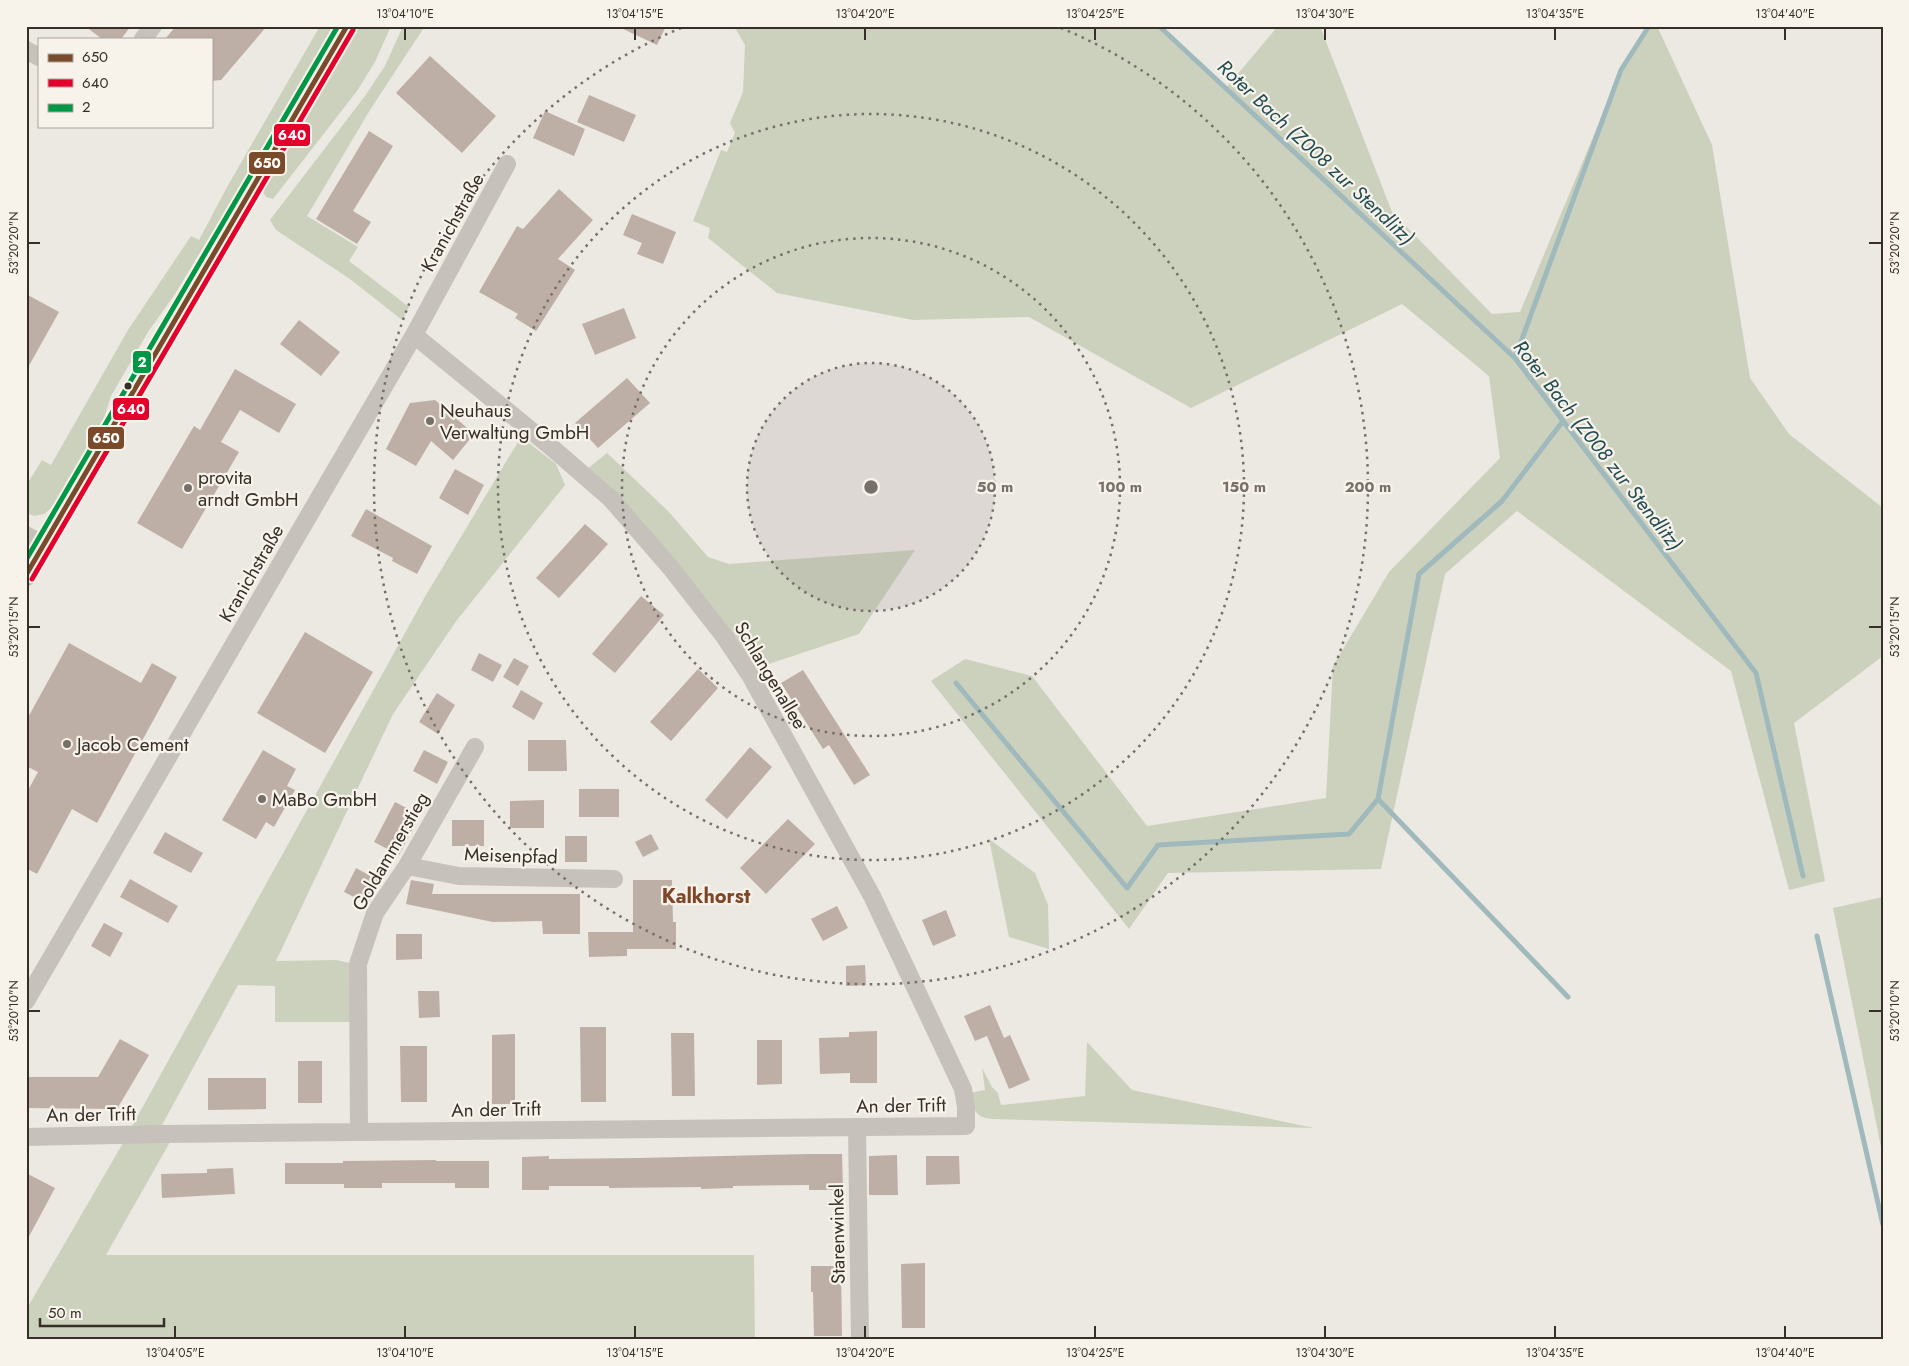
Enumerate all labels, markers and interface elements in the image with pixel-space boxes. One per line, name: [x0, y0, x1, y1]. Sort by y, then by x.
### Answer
text: 13°04'10"E: [376, 5, 434, 23]
text: 13°04'15"E: [606, 5, 664, 23]
text: 13°04'20"E: [835, 5, 895, 23]
text: 13°04'25"E: [1066, 5, 1124, 23]
text: 13°04'30"E: [1296, 5, 1354, 23]
text: 13°04'35"E: [1526, 5, 1584, 23]
text: 13°04'40"E: [1755, 5, 1815, 23]
legend: [38, 38, 212, 128]
text: 650: [82, 46, 108, 68]
water label: Roter Bach (Z008 zur Stendlitz): [1211, 53, 1421, 252]
text: 640: [82, 72, 108, 94]
text: 2: [82, 96, 91, 118]
line badge: 640: [273, 123, 311, 147]
text: 640: [278, 125, 306, 145]
line badge: 650: [248, 151, 286, 175]
text: 650: [253, 153, 281, 173]
street label: Kranichstraße: [414, 168, 491, 276]
text: 53°20'20"N: [5, 211, 23, 275]
text: 53°20'20"N: [1886, 211, 1904, 275]
water label: Roter Bach (Z008 zur Stendlitz): [1506, 334, 1689, 557]
line badge: 2: [132, 350, 152, 374]
text: 2: [137, 352, 147, 372]
unlabelled marker: [123, 381, 133, 391]
line badge: 640: [112, 397, 150, 421]
place label: Neuhaus Verwaltung GmbH: [440, 397, 589, 446]
text: 640: [117, 399, 145, 419]
marker: Neuhaus Verwaltung GmbH: [424, 415, 436, 427]
line badge: 650: [87, 426, 125, 450]
text: 650: [92, 428, 120, 448]
place label: provita arndt GmbH: [198, 464, 299, 513]
text: 50 m: [977, 476, 1013, 498]
text: 100 m: [1098, 476, 1142, 498]
text: 150 m: [1222, 476, 1266, 498]
text: 200 m: [1345, 476, 1391, 498]
centre of rings: [862, 478, 880, 496]
marker: provita arndt GmbH: [182, 482, 194, 494]
street label: Kranichstraße: [213, 519, 290, 627]
text: 53°20'15"N: [5, 596, 23, 658]
text: 53°20'15"N: [1886, 596, 1904, 658]
street label: Schlangenallee: [728, 616, 813, 734]
place label: Jacob Cement: [74, 731, 189, 758]
marker: Jacob Cement: [61, 738, 73, 750]
place label: MaBo GmbH: [272, 786, 377, 813]
street label: Goldammerstieg: [345, 787, 435, 916]
marker: MaBo GmbH: [256, 793, 268, 805]
street label: Meisenpfad: [464, 840, 558, 871]
district label: Kalkhorst: [662, 882, 751, 911]
text: 53°20'10"N: [5, 980, 23, 1042]
text: 53°20'10"N: [1886, 980, 1904, 1042]
street label: An der Trift: [856, 1091, 947, 1120]
street label: An der Trift: [451, 1095, 542, 1124]
street label: An der Trift: [46, 1100, 137, 1129]
street label: Starenwinkel: [823, 1184, 852, 1284]
scale bar: [40, 1296, 164, 1328]
text: 50 m: [48, 1302, 82, 1324]
text: 13°04'05"E: [145, 1344, 205, 1362]
text: 13°04'10"E: [376, 1344, 434, 1362]
text: 13°04'15"E: [606, 1344, 664, 1362]
text: 13°04'20"E: [835, 1344, 895, 1362]
text: 13°04'25"E: [1066, 1344, 1124, 1362]
text: 13°04'30"E: [1296, 1344, 1354, 1362]
text: 13°04'35"E: [1526, 1344, 1584, 1362]
text: 13°04'40"E: [1755, 1344, 1815, 1362]

